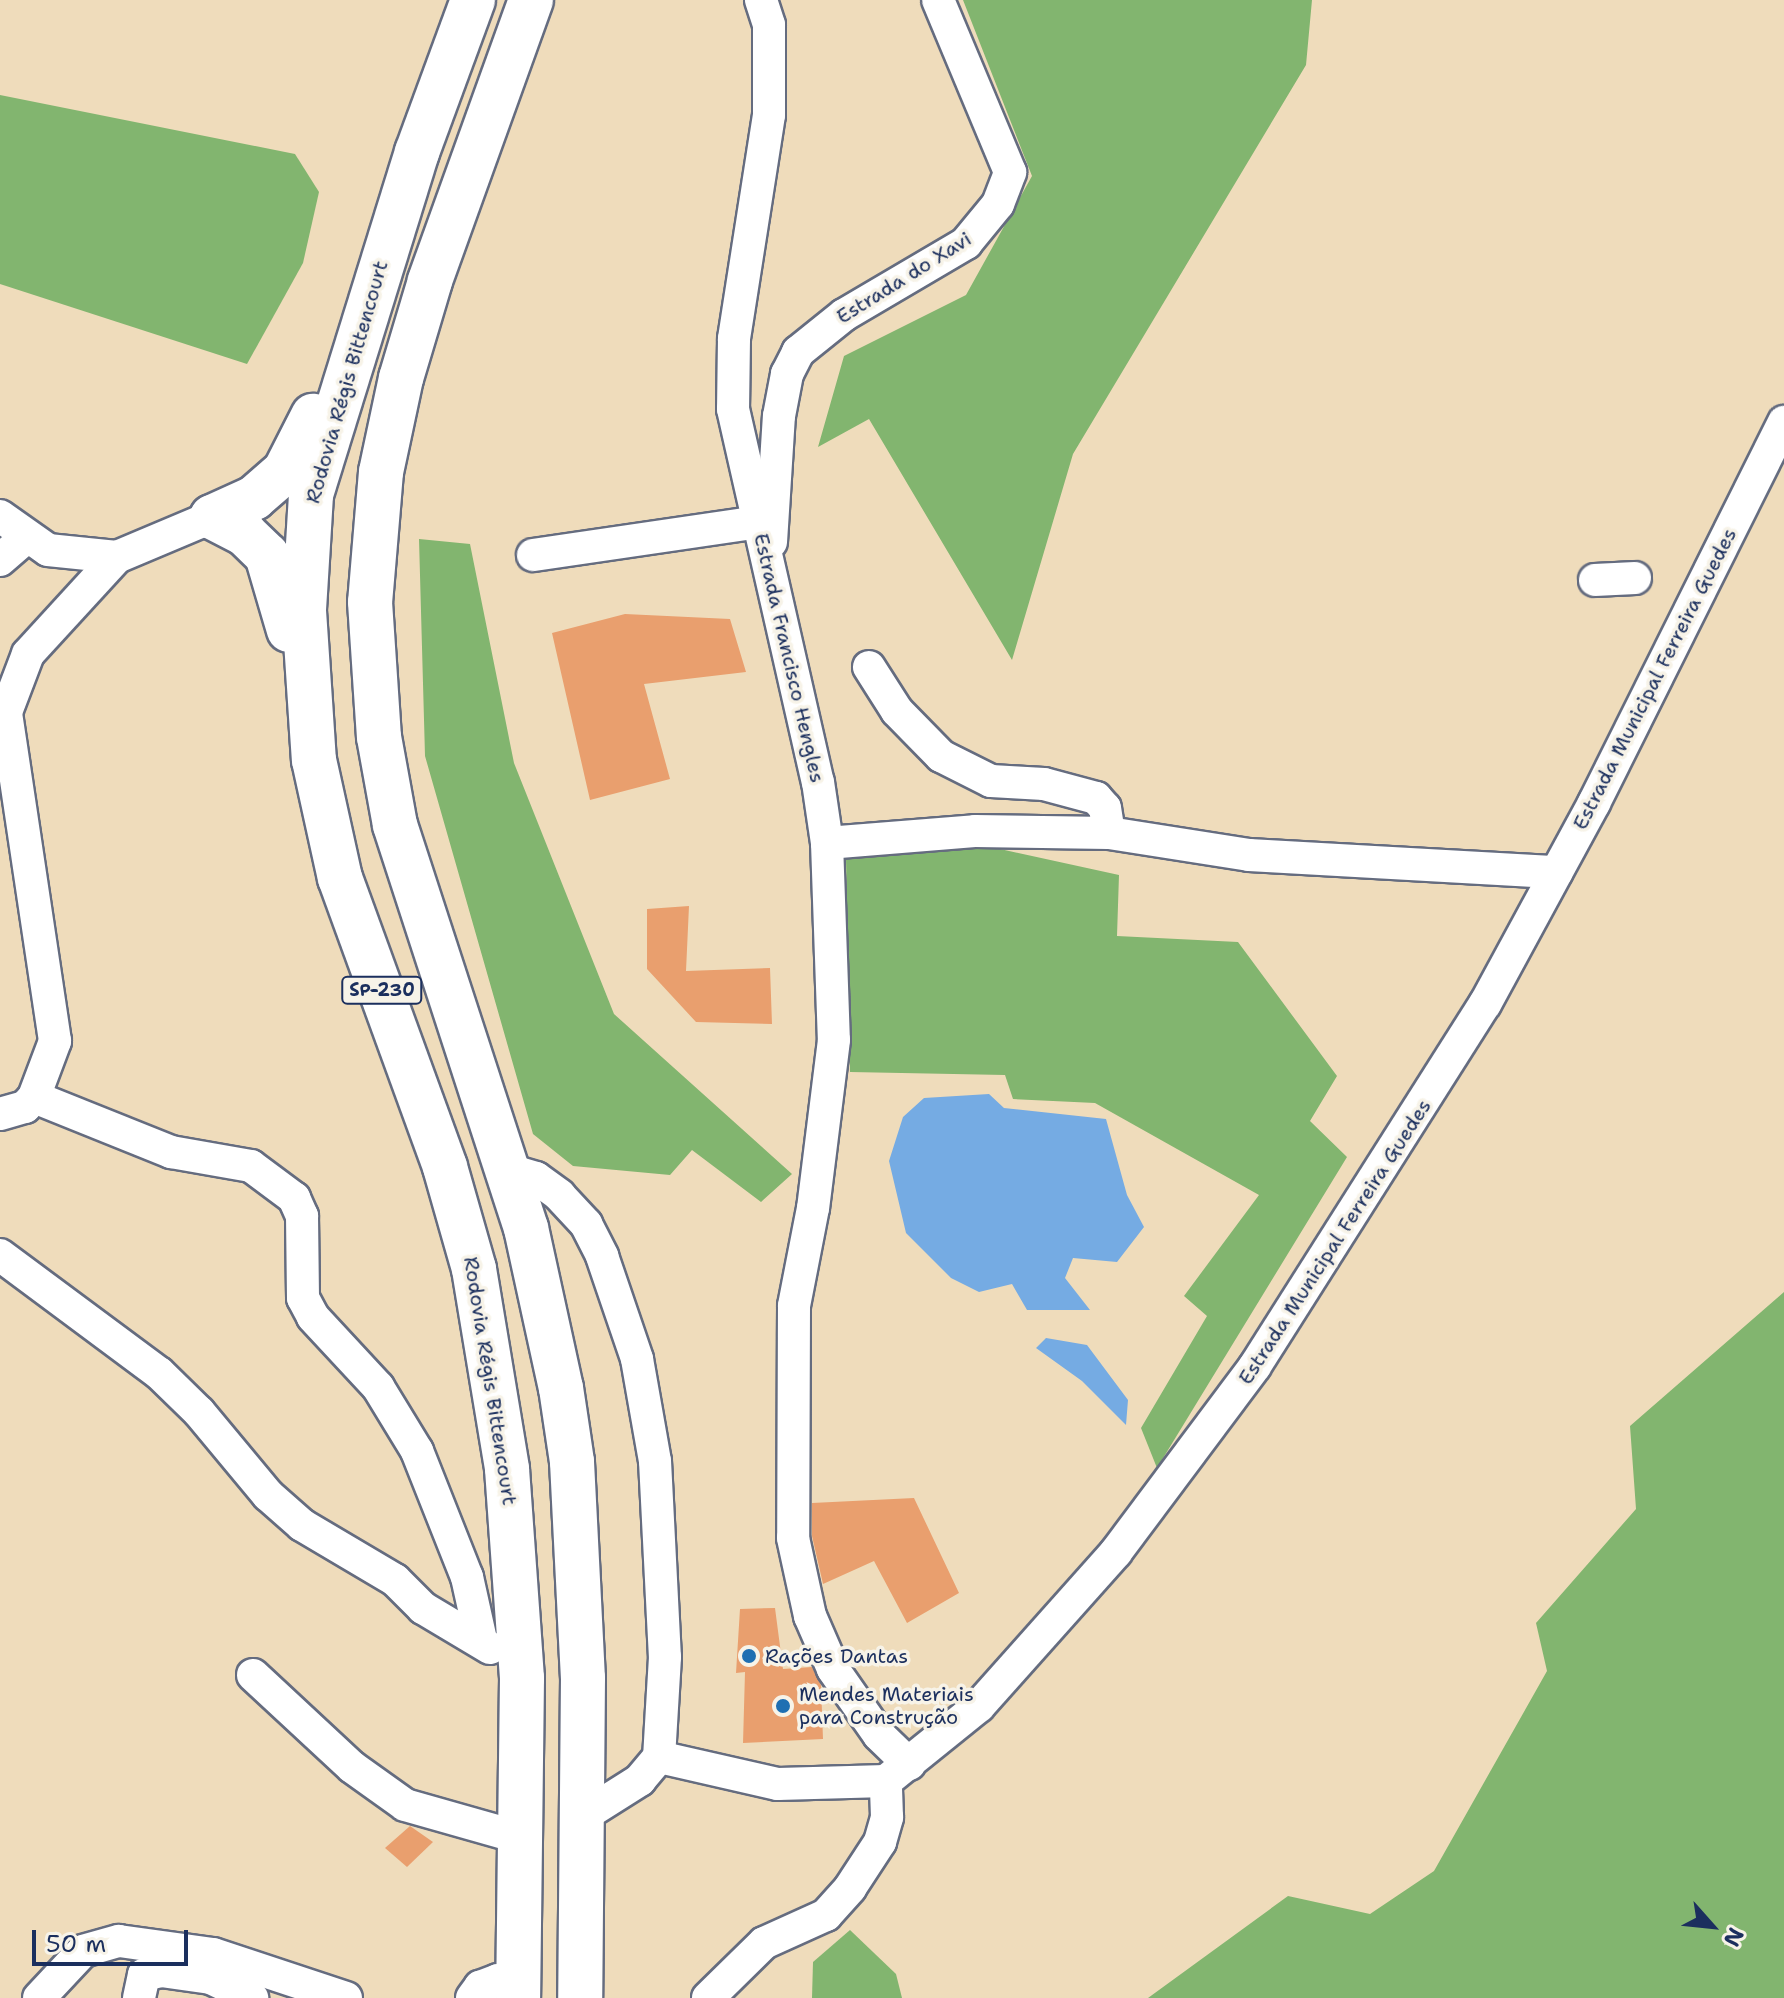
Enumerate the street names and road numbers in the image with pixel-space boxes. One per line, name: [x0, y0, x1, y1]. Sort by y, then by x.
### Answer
street label: Estrada do Xavi: [832, 227, 976, 329]
street label: Rodovia Régis Bittencourt: [301, 258, 393, 506]
street label: Estrada Municipal Ferreira Guedes: [1568, 524, 1742, 834]
street label: Estrada Francisco Hengles: [749, 531, 829, 785]
road number: SP-230: [340, 976, 424, 1004]
street label: Estrada Municipal Ferreira Guedes: [1234, 1095, 1436, 1389]
street label: Rodovia Régis Bittencourt: [458, 1255, 522, 1507]

